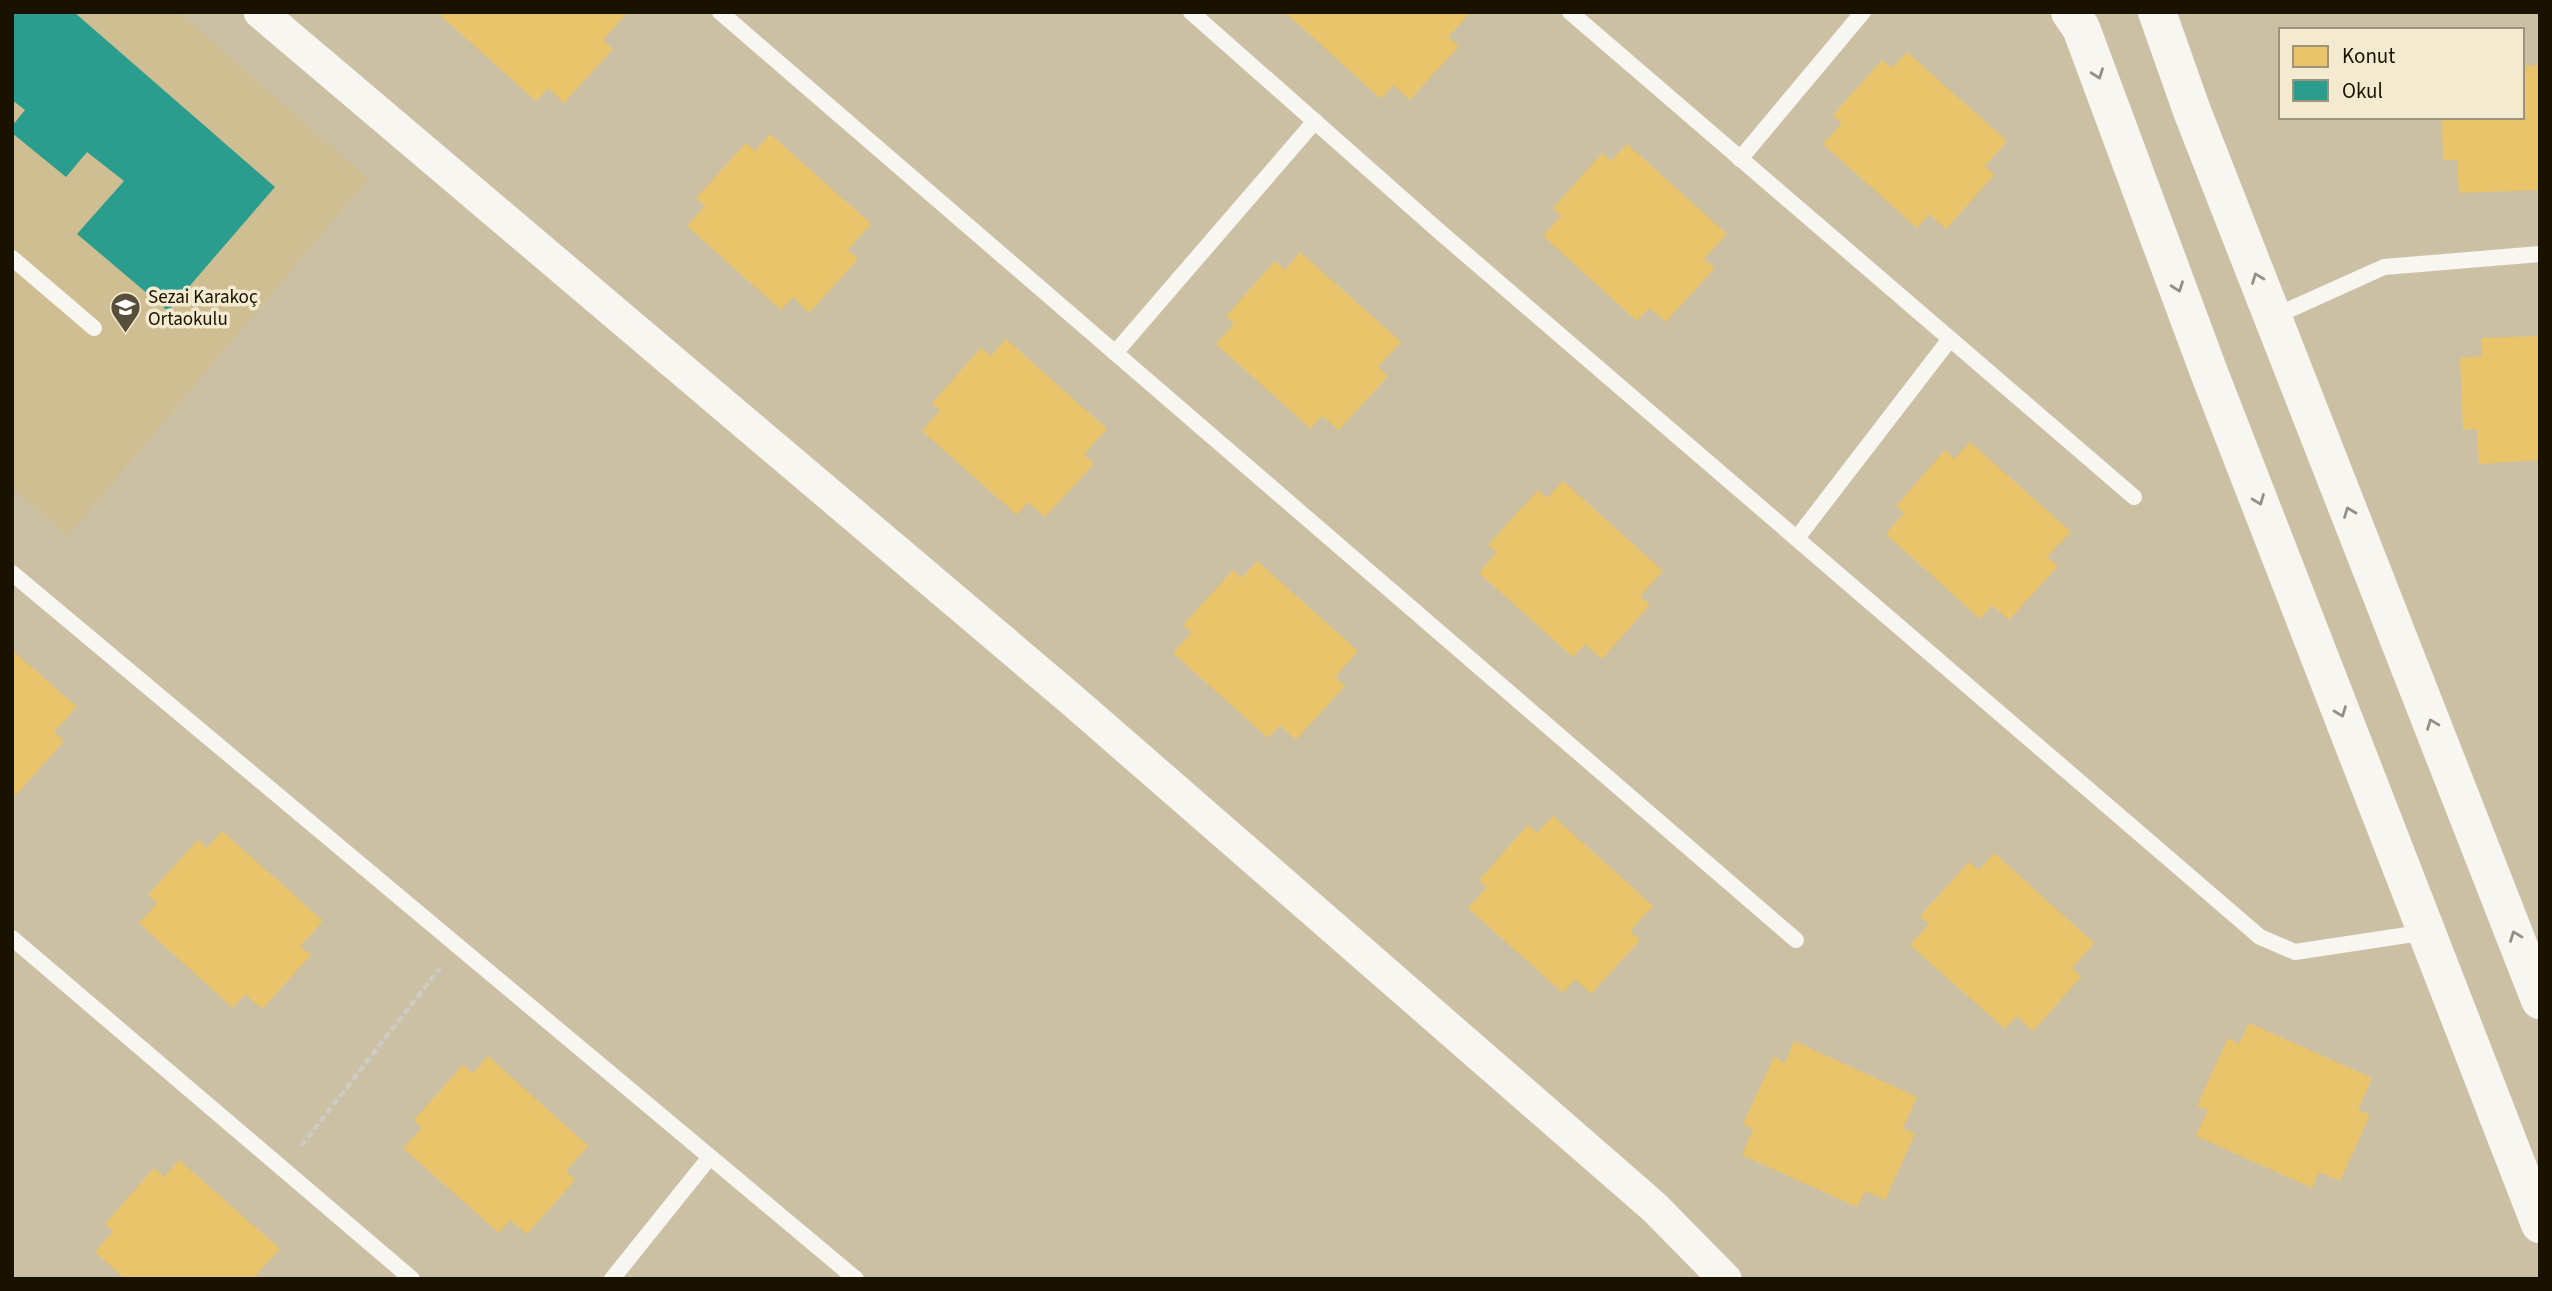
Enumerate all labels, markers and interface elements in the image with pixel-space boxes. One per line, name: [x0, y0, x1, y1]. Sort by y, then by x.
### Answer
legend: [2279, 28, 2524, 119]
text: Konut: [2342, 41, 2395, 71]
one-way arrow: [2090, 67, 2104, 79]
text: Okul: [2342, 76, 2383, 106]
one-way arrow: [2252, 272, 2266, 284]
one-way arrow: [2169, 281, 2183, 293]
place label: Sezai Karakoç Ortaokulu: [148, 284, 258, 333]
school or university icon: Sezai Karakoç Ortaokulu: [108, 290, 142, 334]
one-way arrow: [2250, 493, 2264, 505]
one-way arrow: [2344, 507, 2358, 519]
one-way arrow: [2333, 705, 2347, 717]
one-way arrow: [2427, 719, 2441, 731]
one-way arrow: [2509, 931, 2523, 943]

